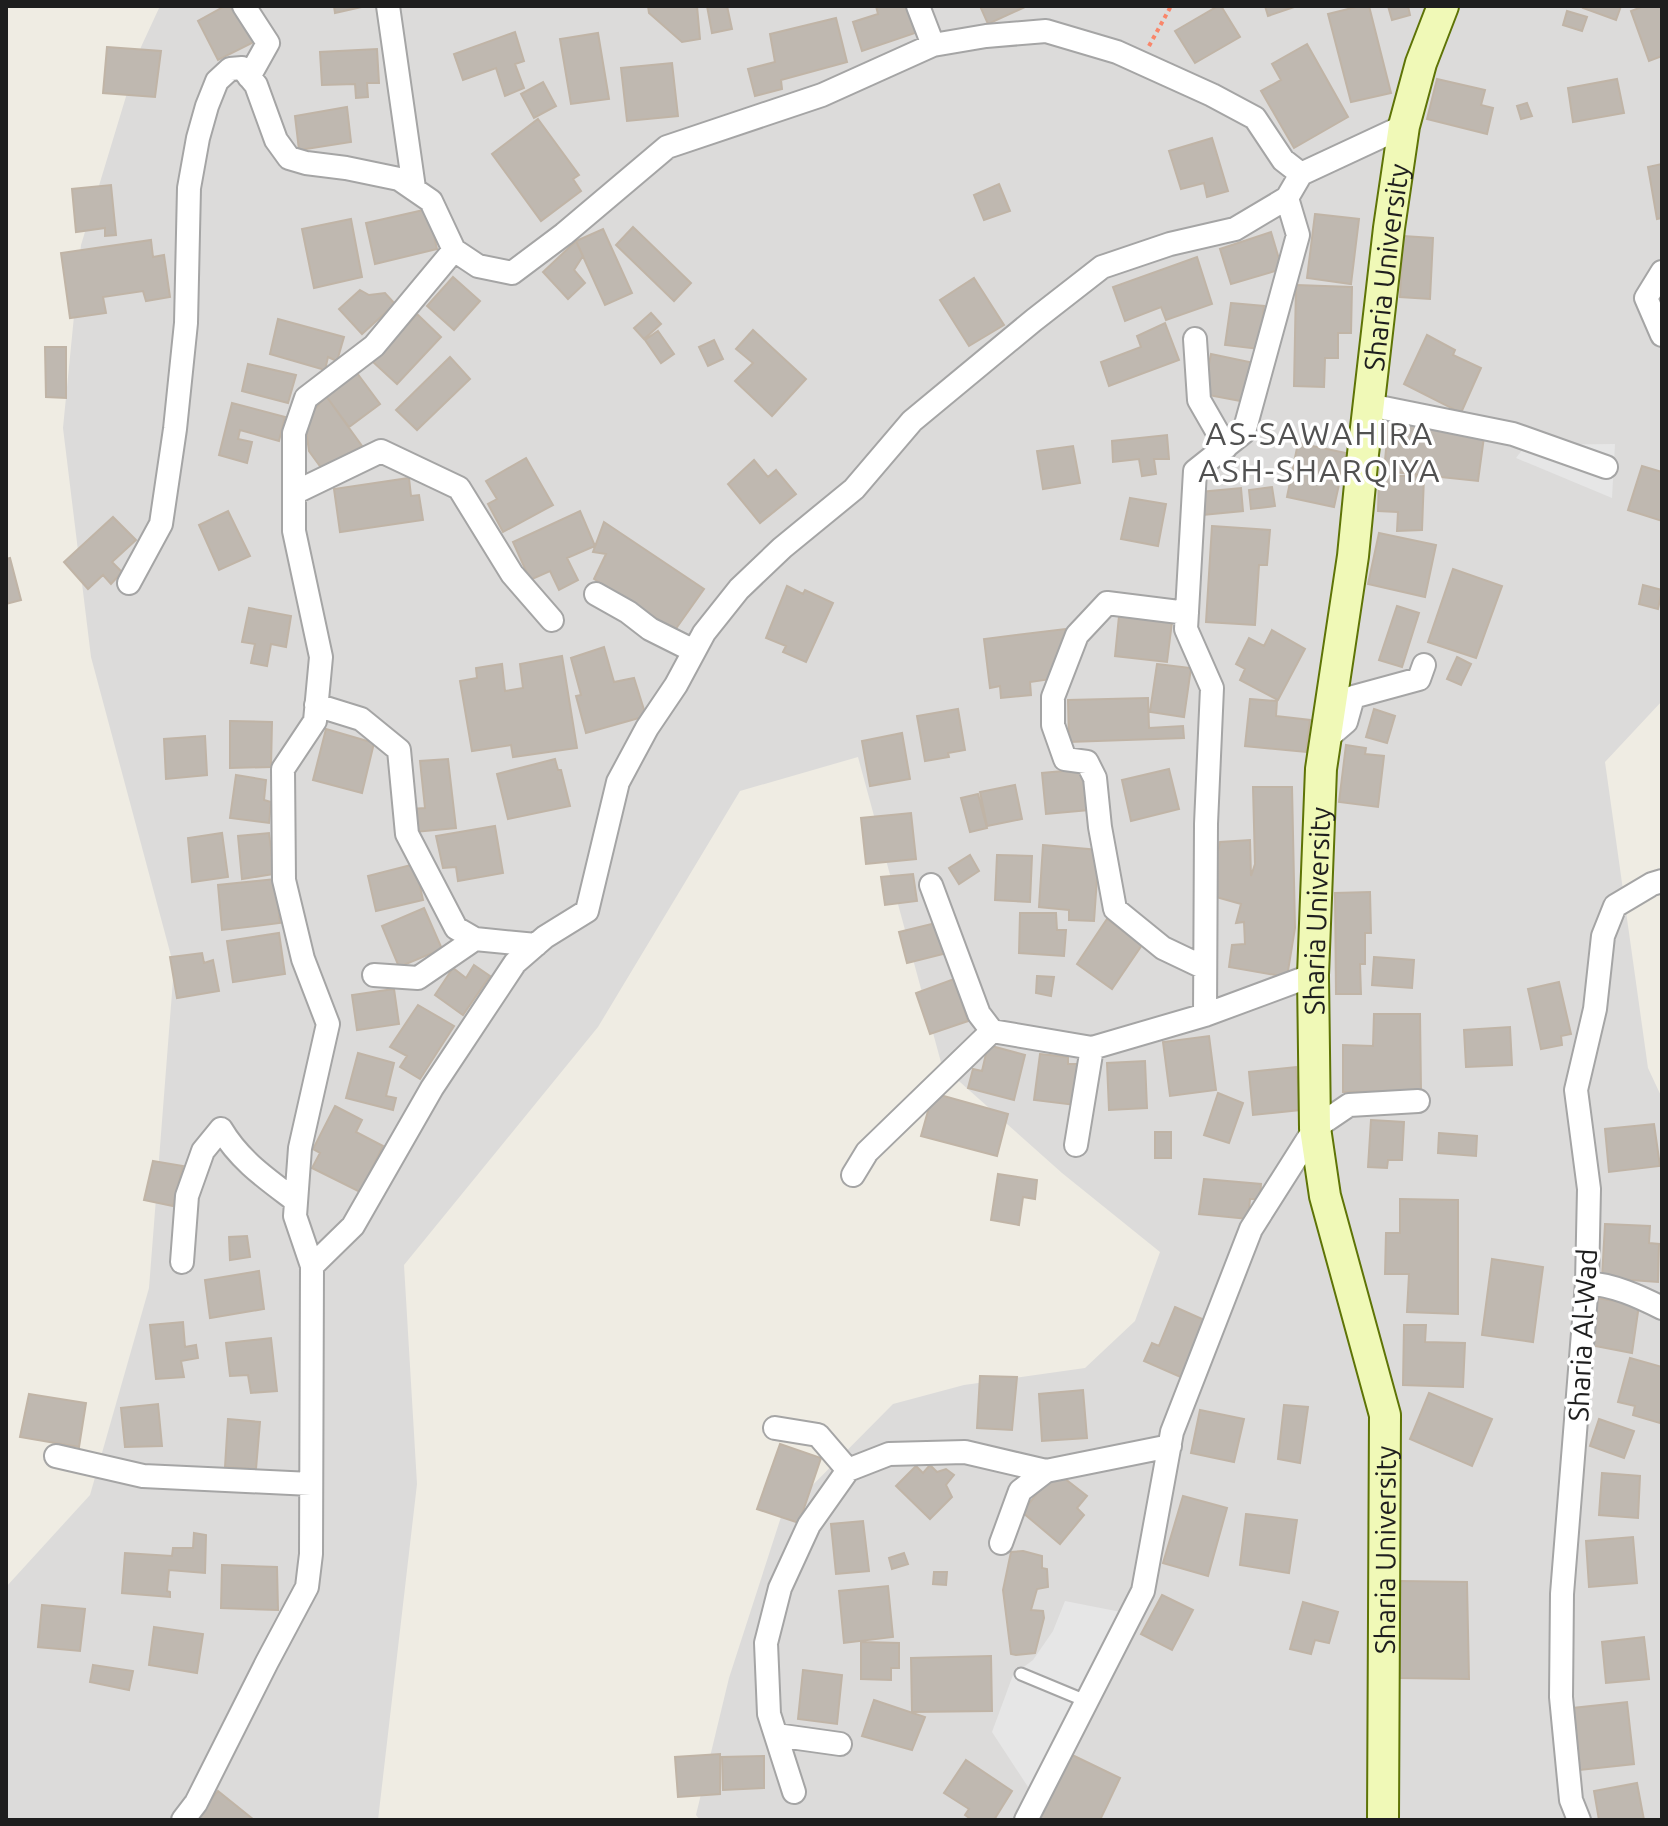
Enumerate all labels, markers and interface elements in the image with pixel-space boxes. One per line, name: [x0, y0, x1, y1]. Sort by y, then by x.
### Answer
street label: Sharia University: [1357, 162, 1414, 372]
district label: AS-SAWAHIRA ASH-SHARQIYA: [1198, 415, 1442, 488]
street label: Sharia University: [1297, 806, 1335, 1015]
street label: Sharia Al-Wad: [1562, 1248, 1602, 1422]
street label: Sharia University: [1368, 1446, 1400, 1654]

